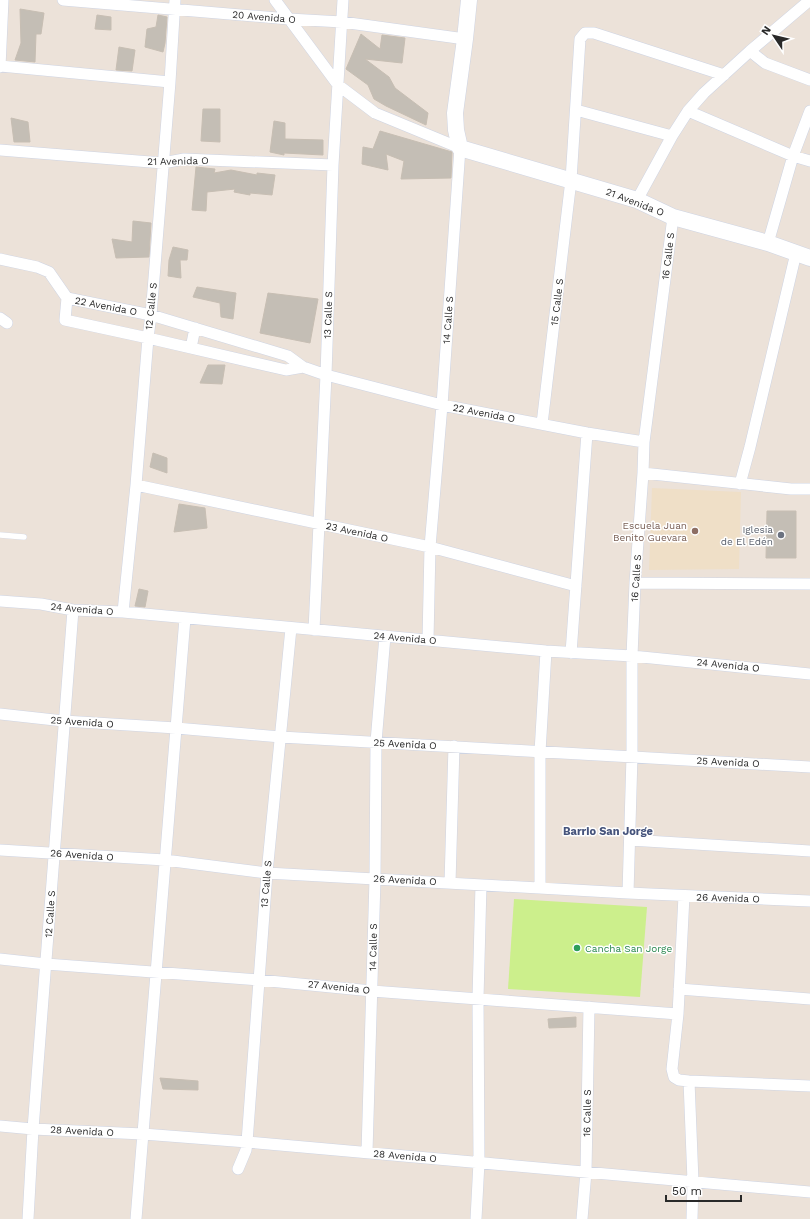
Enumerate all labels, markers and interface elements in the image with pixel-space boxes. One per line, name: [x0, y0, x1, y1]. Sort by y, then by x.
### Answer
street label: 20 Avenida O: [232, 9, 296, 25]
north arrow: [754, 16, 794, 56]
text: N: [759, 23, 774, 38]
street label: 21 Avenida O: [147, 155, 209, 167]
street label: 21 Avenida O: [604, 186, 666, 218]
street label: 16 Calle S: [660, 232, 676, 280]
street label: 15 Calle S: [549, 278, 565, 326]
street label: 12 Calle S: [143, 282, 159, 330]
street label: 13 Calle S: [322, 291, 334, 339]
street label: 22 Avenida O: [74, 295, 138, 317]
street label: 14 Calle S: [441, 296, 455, 344]
street label: 22 Avenida O: [452, 402, 516, 424]
street label: 23 Avenida O: [325, 520, 389, 544]
place label: Escuela Juan Benito Guevara: [613, 520, 687, 543]
place label: Iglesia de El Edén: [721, 524, 773, 547]
marker: Escuela Juan Benito Guevara: [690, 526, 700, 536]
marker: Iglesia de El Edén: [776, 530, 786, 540]
street label: 16 Calle S: [629, 554, 643, 602]
street label: 24 Avenida O: [50, 601, 114, 617]
street label: 24 Avenida O: [373, 630, 437, 646]
street label: 24 Avenida O: [696, 656, 760, 674]
street label: 25 Avenida O: [50, 714, 114, 730]
street label: 25 Avenida O: [373, 737, 437, 751]
street label: 25 Avenida O: [696, 755, 760, 769]
district label: Barrio San Jorge: [563, 825, 653, 838]
street label: 26 Avenida O: [50, 847, 114, 863]
street label: 13 Calle S: [258, 860, 274, 908]
street label: 26 Avenida O: [373, 873, 437, 887]
street label: 12 Calle S: [43, 890, 57, 938]
street label: 26 Avenida O: [696, 891, 760, 905]
street label: 14 Calle S: [367, 923, 379, 971]
marker: Cancha San Jorge: [572, 943, 582, 953]
place label: Cancha San Jorge: [585, 943, 672, 954]
street label: 27 Avenida O: [307, 978, 371, 996]
street label: 16 Calle S: [581, 1089, 593, 1137]
street label: 28 Avenida O: [50, 1124, 114, 1138]
street label: 28 Avenida O: [373, 1148, 437, 1164]
scale bar: [666, 1177, 741, 1203]
text: 50 m: [672, 1184, 702, 1198]

